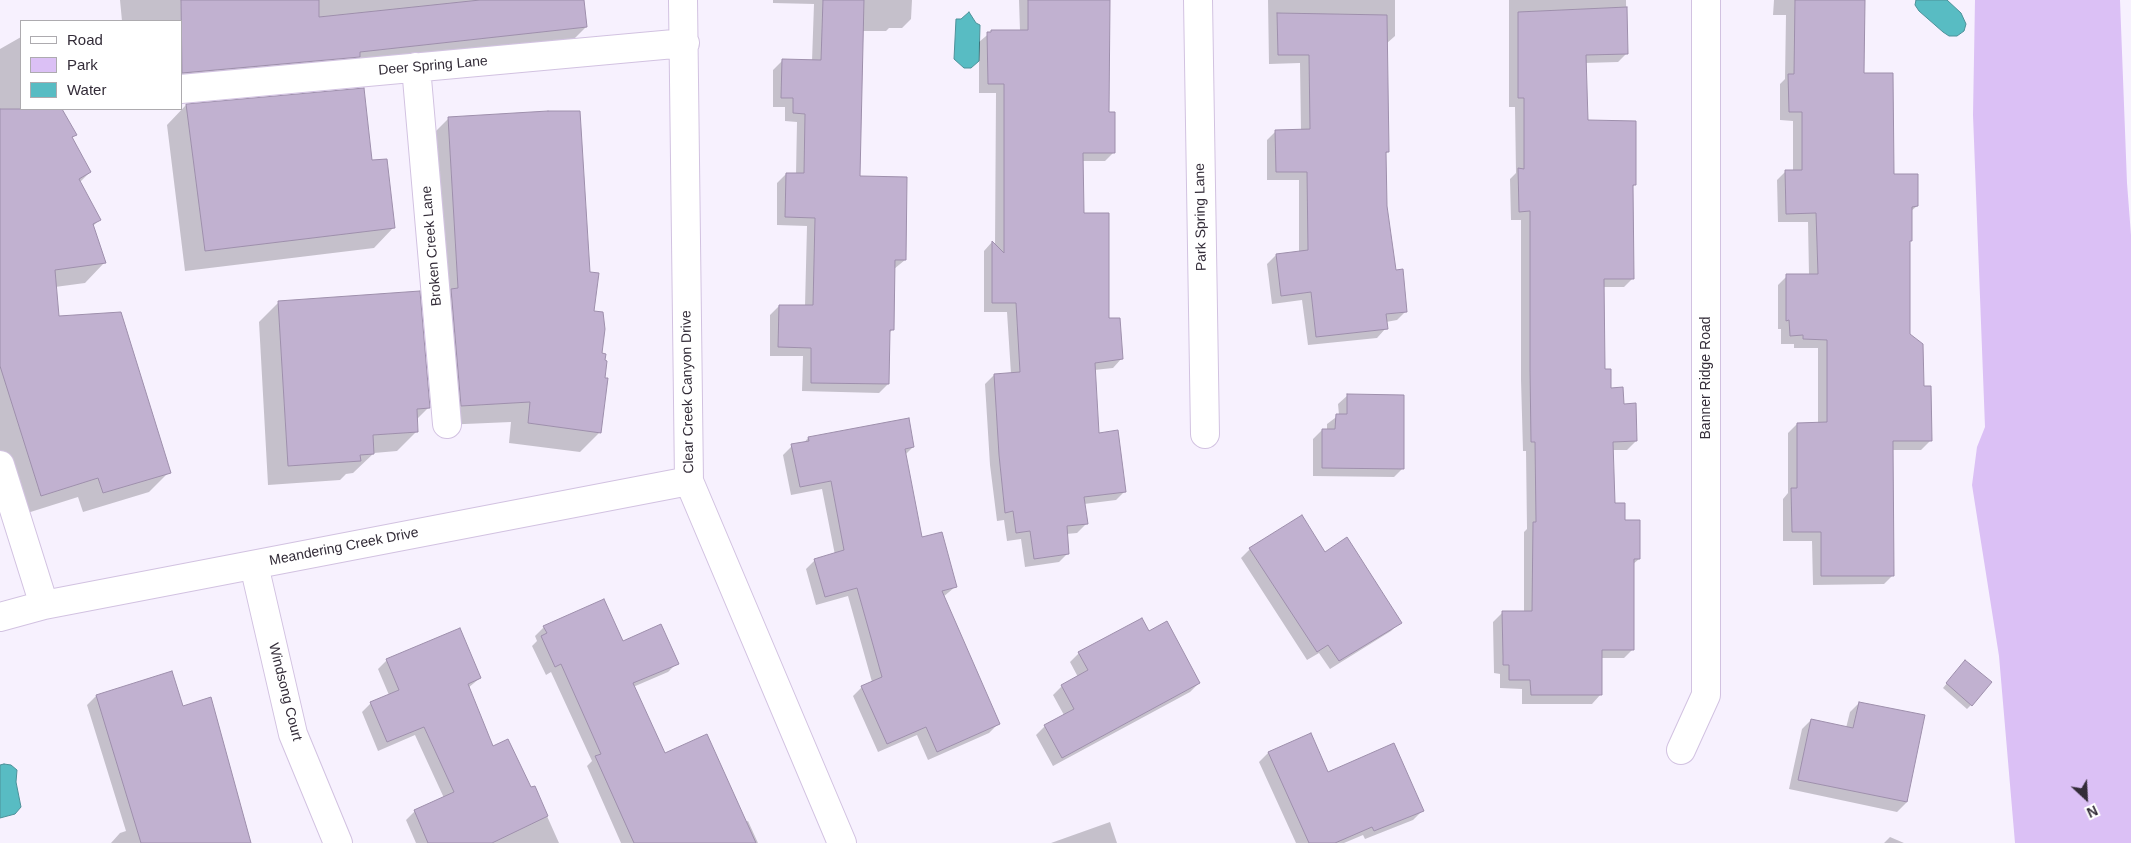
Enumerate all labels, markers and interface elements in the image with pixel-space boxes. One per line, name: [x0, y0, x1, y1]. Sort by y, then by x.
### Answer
legend: [20, 20, 182, 110]
text: Road: [67, 31, 103, 48]
street label: Deer Spring Lane: [378, 53, 488, 79]
text: Park: [67, 56, 98, 73]
text: Water: [67, 81, 106, 98]
street label: Park Spring Lane: [1192, 163, 1210, 271]
street label: Broken Creek Lane: [418, 185, 446, 307]
street label: Clear Creek Canyon Drive: [678, 310, 698, 474]
street label: Banner Ridge Road: [1698, 317, 1714, 439]
street label: Meandering Creek Drive: [268, 524, 420, 570]
street label: Windsong Court: [265, 641, 305, 743]
north arrow: [2061, 773, 2111, 823]
text: N: [2084, 802, 2100, 821]

